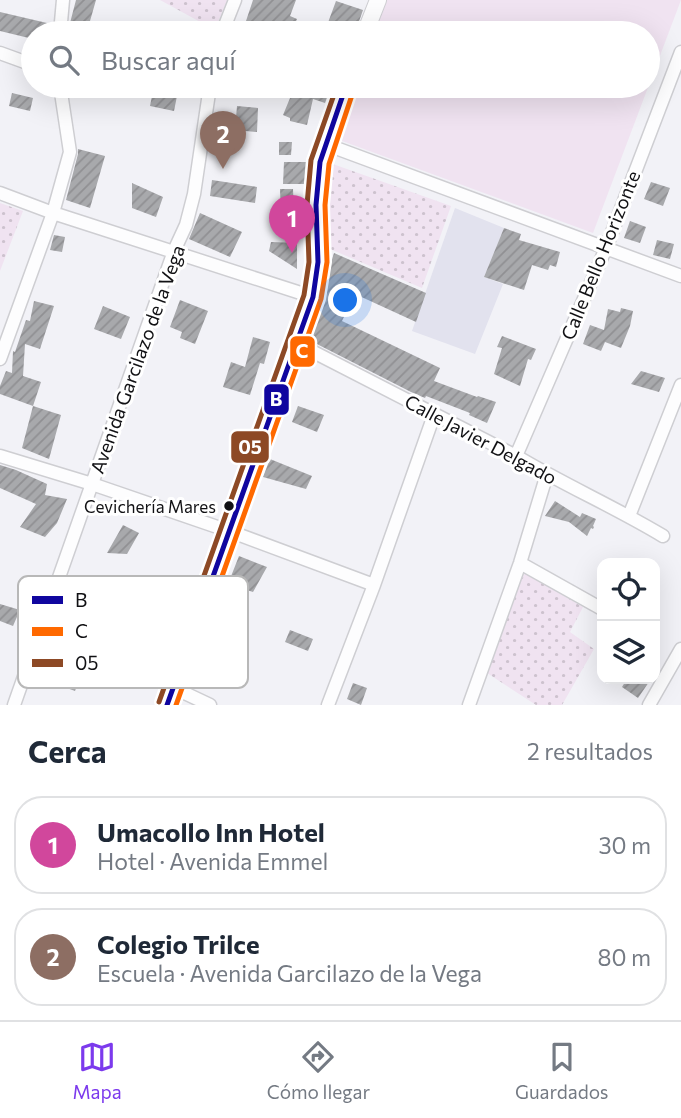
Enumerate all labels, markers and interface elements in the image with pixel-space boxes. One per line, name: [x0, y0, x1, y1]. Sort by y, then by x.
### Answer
search box: [21, 21, 660, 98]
icon: search: [45, 41, 83, 79]
text: Buscar aquí: [101, 44, 236, 75]
pin: 2: [200, 111, 246, 169]
street label: Calle Bello Horizonte: [556, 167, 644, 343]
pin: 1: [269, 195, 315, 253]
street label: Avenida Garcilazo de la Vega: [85, 242, 189, 476]
your location: [328, 283, 362, 317]
line badge: C: [289, 335, 316, 368]
text: C: [296, 339, 309, 362]
line badge: B: [263, 383, 290, 416]
text: B: [270, 387, 282, 410]
street label: Calle Javier Delgado: [401, 389, 561, 489]
line badge: 05: [230, 430, 270, 464]
text: 05: [238, 435, 262, 458]
place label: Cevichería Mares: [84, 496, 216, 517]
marker: Cevichería Mares: [222, 499, 236, 513]
map controls: [597, 558, 660, 684]
button: locate: [597, 558, 660, 621]
legend: [18, 576, 248, 688]
text: B: [75, 588, 87, 611]
text: C: [75, 619, 88, 642]
button: layers: [597, 621, 660, 684]
text: 05: [75, 651, 98, 674]
text: Cerca: [28, 732, 107, 769]
text: 2 resultados: [527, 737, 653, 765]
text: Umacollo Inn Hotel: [97, 816, 325, 847]
text: 1: [48, 831, 58, 859]
text: 30 m: [598, 831, 651, 859]
text: Hotel · Avenida Emmel: [97, 847, 328, 875]
text: Colegio Trilce: [97, 928, 260, 959]
text: 2: [46, 943, 60, 971]
text: 80 m: [598, 943, 651, 971]
text: Escuela · Avenida Garcilazo de la Vega: [97, 959, 482, 987]
tab: Mapa: [73, 1038, 122, 1103]
tab: Cómo llegar: [267, 1038, 370, 1103]
tab: Guardados: [515, 1038, 608, 1103]

